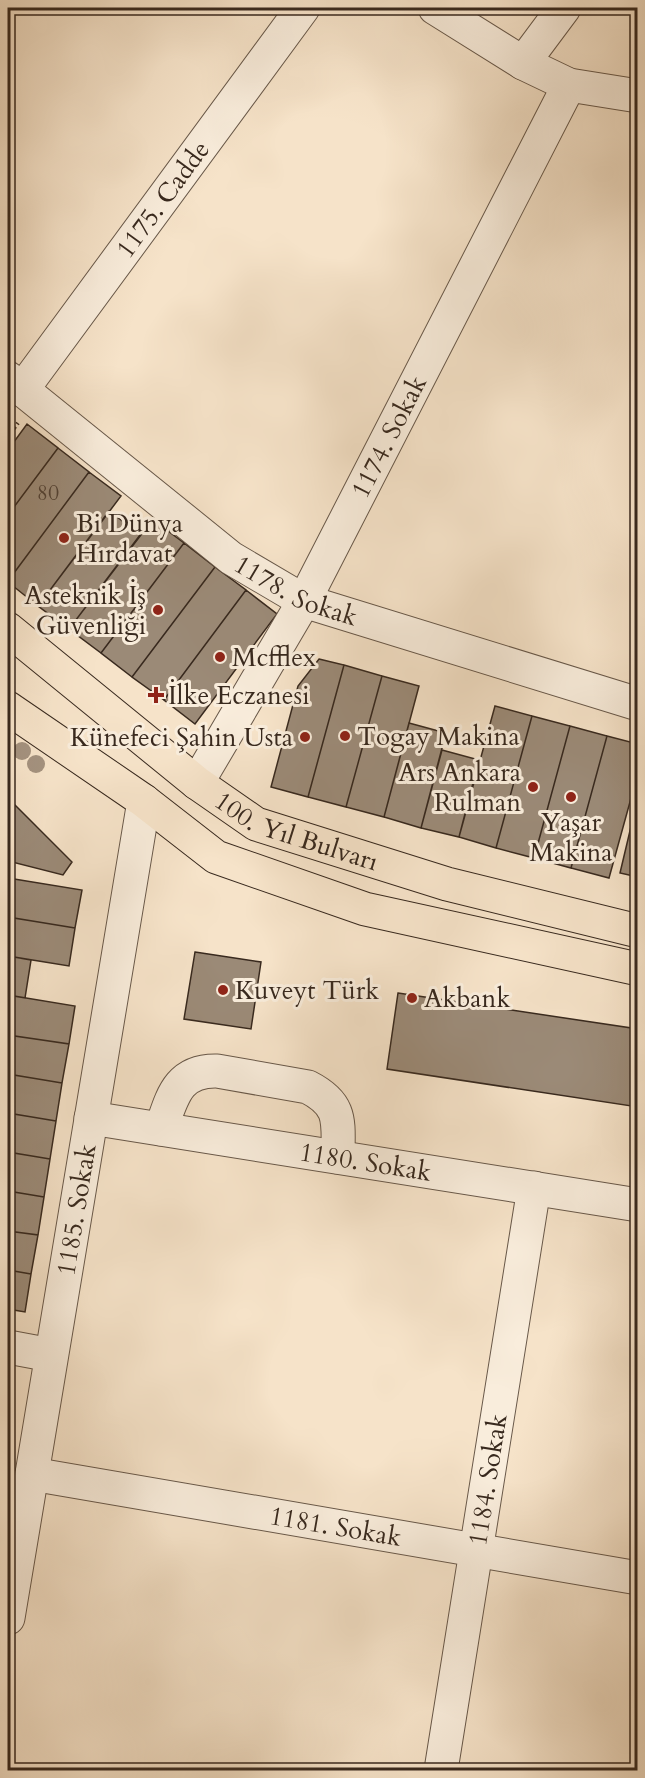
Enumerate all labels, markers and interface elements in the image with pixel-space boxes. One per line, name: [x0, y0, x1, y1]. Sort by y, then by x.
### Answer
street label: 1175. Cadde: [108, 133, 217, 265]
street label: 1174. Sokak: [342, 369, 434, 504]
house number: 80: [37, 478, 59, 508]
place label: Bi Dünya Hırdavat: [76, 506, 183, 571]
marker: Bi Dünya Hırdavat: [57, 531, 71, 545]
street label: 1178. Sokak: [228, 546, 362, 634]
place label: Asteknik İş Güvenliği: [24, 578, 146, 643]
marker: Asteknik İş Güvenliği: [151, 603, 165, 617]
place label: Mcfflex: [232, 640, 316, 675]
marker: Mcfflex: [213, 650, 227, 664]
place label: İlke Eczanesi: [168, 678, 310, 713]
marker: İlke Eczanesi: [149, 688, 163, 702]
place label: Togay Makina: [357, 719, 520, 754]
place label: Künefeci Şahin Usta: [70, 720, 293, 755]
marker: Togay Makina: [338, 729, 352, 743]
marker: Künefeci Şahin Usta: [298, 730, 312, 744]
place label: Ars Ankara Rulman: [398, 755, 521, 820]
marker: Ars Ankara Rulman: [526, 780, 540, 794]
street label: 100. Yıl Bulvarı: [208, 783, 383, 879]
marker: Yaşar Makina: [564, 790, 578, 804]
place label: Yaşar Makina: [530, 805, 612, 870]
place label: Kuveyt Türk: [235, 973, 379, 1008]
place label: Akbank: [424, 981, 510, 1016]
marker: Kuveyt Türk: [216, 983, 230, 997]
marker: Akbank: [405, 991, 419, 1005]
street label: 1180. Sokak: [297, 1134, 434, 1189]
street label: 1185. Sokak: [48, 1141, 104, 1278]
street label: 1184. Sokak: [460, 1411, 515, 1548]
street label: 1181. Sokak: [267, 1498, 404, 1555]

